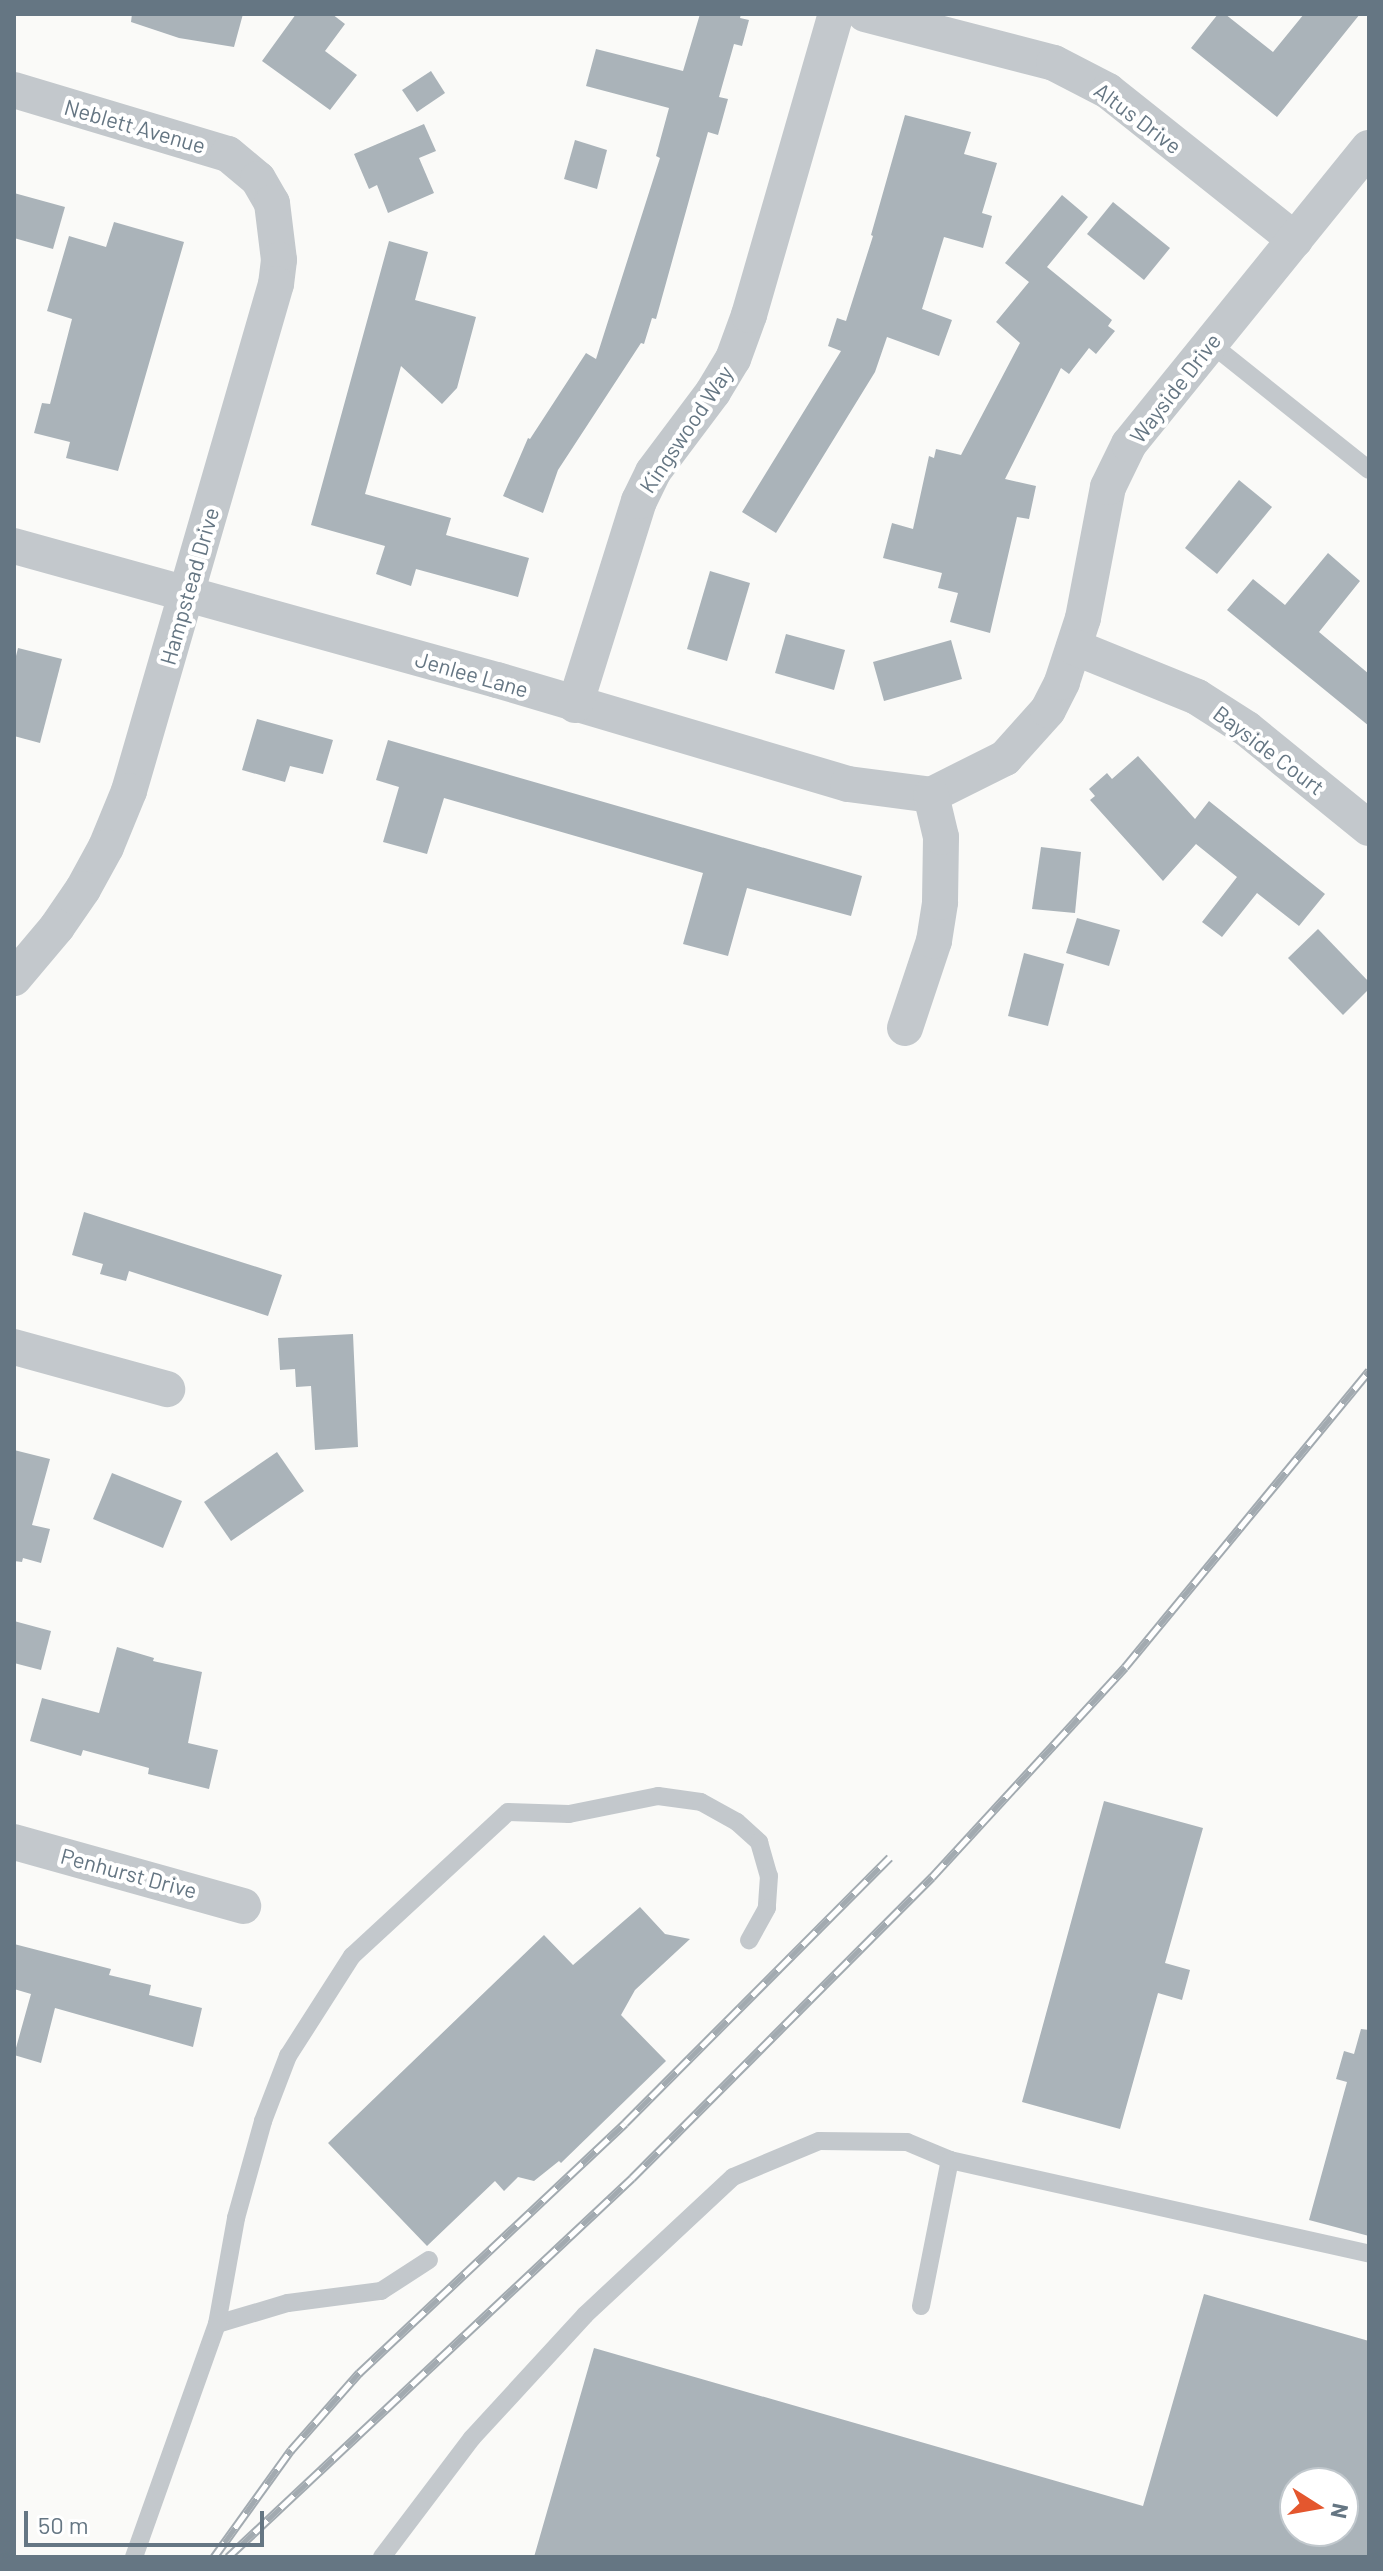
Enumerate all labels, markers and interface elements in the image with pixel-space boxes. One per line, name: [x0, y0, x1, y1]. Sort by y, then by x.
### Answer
street label: Altus Drive: [1089, 77, 1187, 159]
street label: Neblett Avenue: [61, 93, 209, 159]
street label: Wayside Drive: [1124, 328, 1226, 448]
street label: Kingswood Way: [634, 360, 738, 498]
street label: Hampstead Drive: [154, 504, 224, 668]
street label: Jenlee Lane: [412, 645, 532, 703]
street label: Bayside Court: [1208, 700, 1330, 800]
street label: Penhurst Drive: [58, 1842, 200, 1904]
north arrow: [1279, 2467, 1359, 2547]
scale bar: [28, 2495, 268, 2545]
text: N: [1326, 2502, 1355, 2521]
text: 50 m: [38, 2510, 89, 2539]

